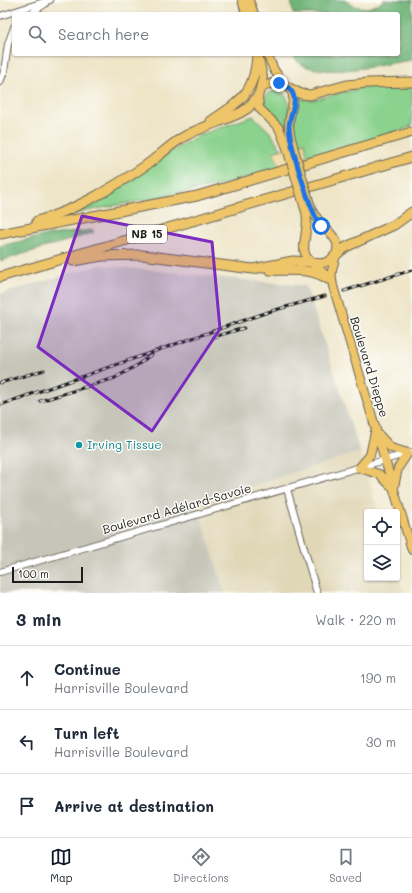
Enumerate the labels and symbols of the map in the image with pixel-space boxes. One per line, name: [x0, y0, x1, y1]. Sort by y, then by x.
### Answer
route end: [270, 74, 288, 92]
route start: [312, 217, 330, 235]
road number: NB 15: [127, 225, 167, 243]
street label: Boulevard Dieppe: [347, 314, 393, 419]
place label: Irving Tissue: [87, 436, 162, 452]
marker: Irving Tissue: [74, 440, 84, 450]
street label: Boulevard Adélard-Savoie: [100, 479, 253, 537]
scale bar: [12, 565, 83, 584]

